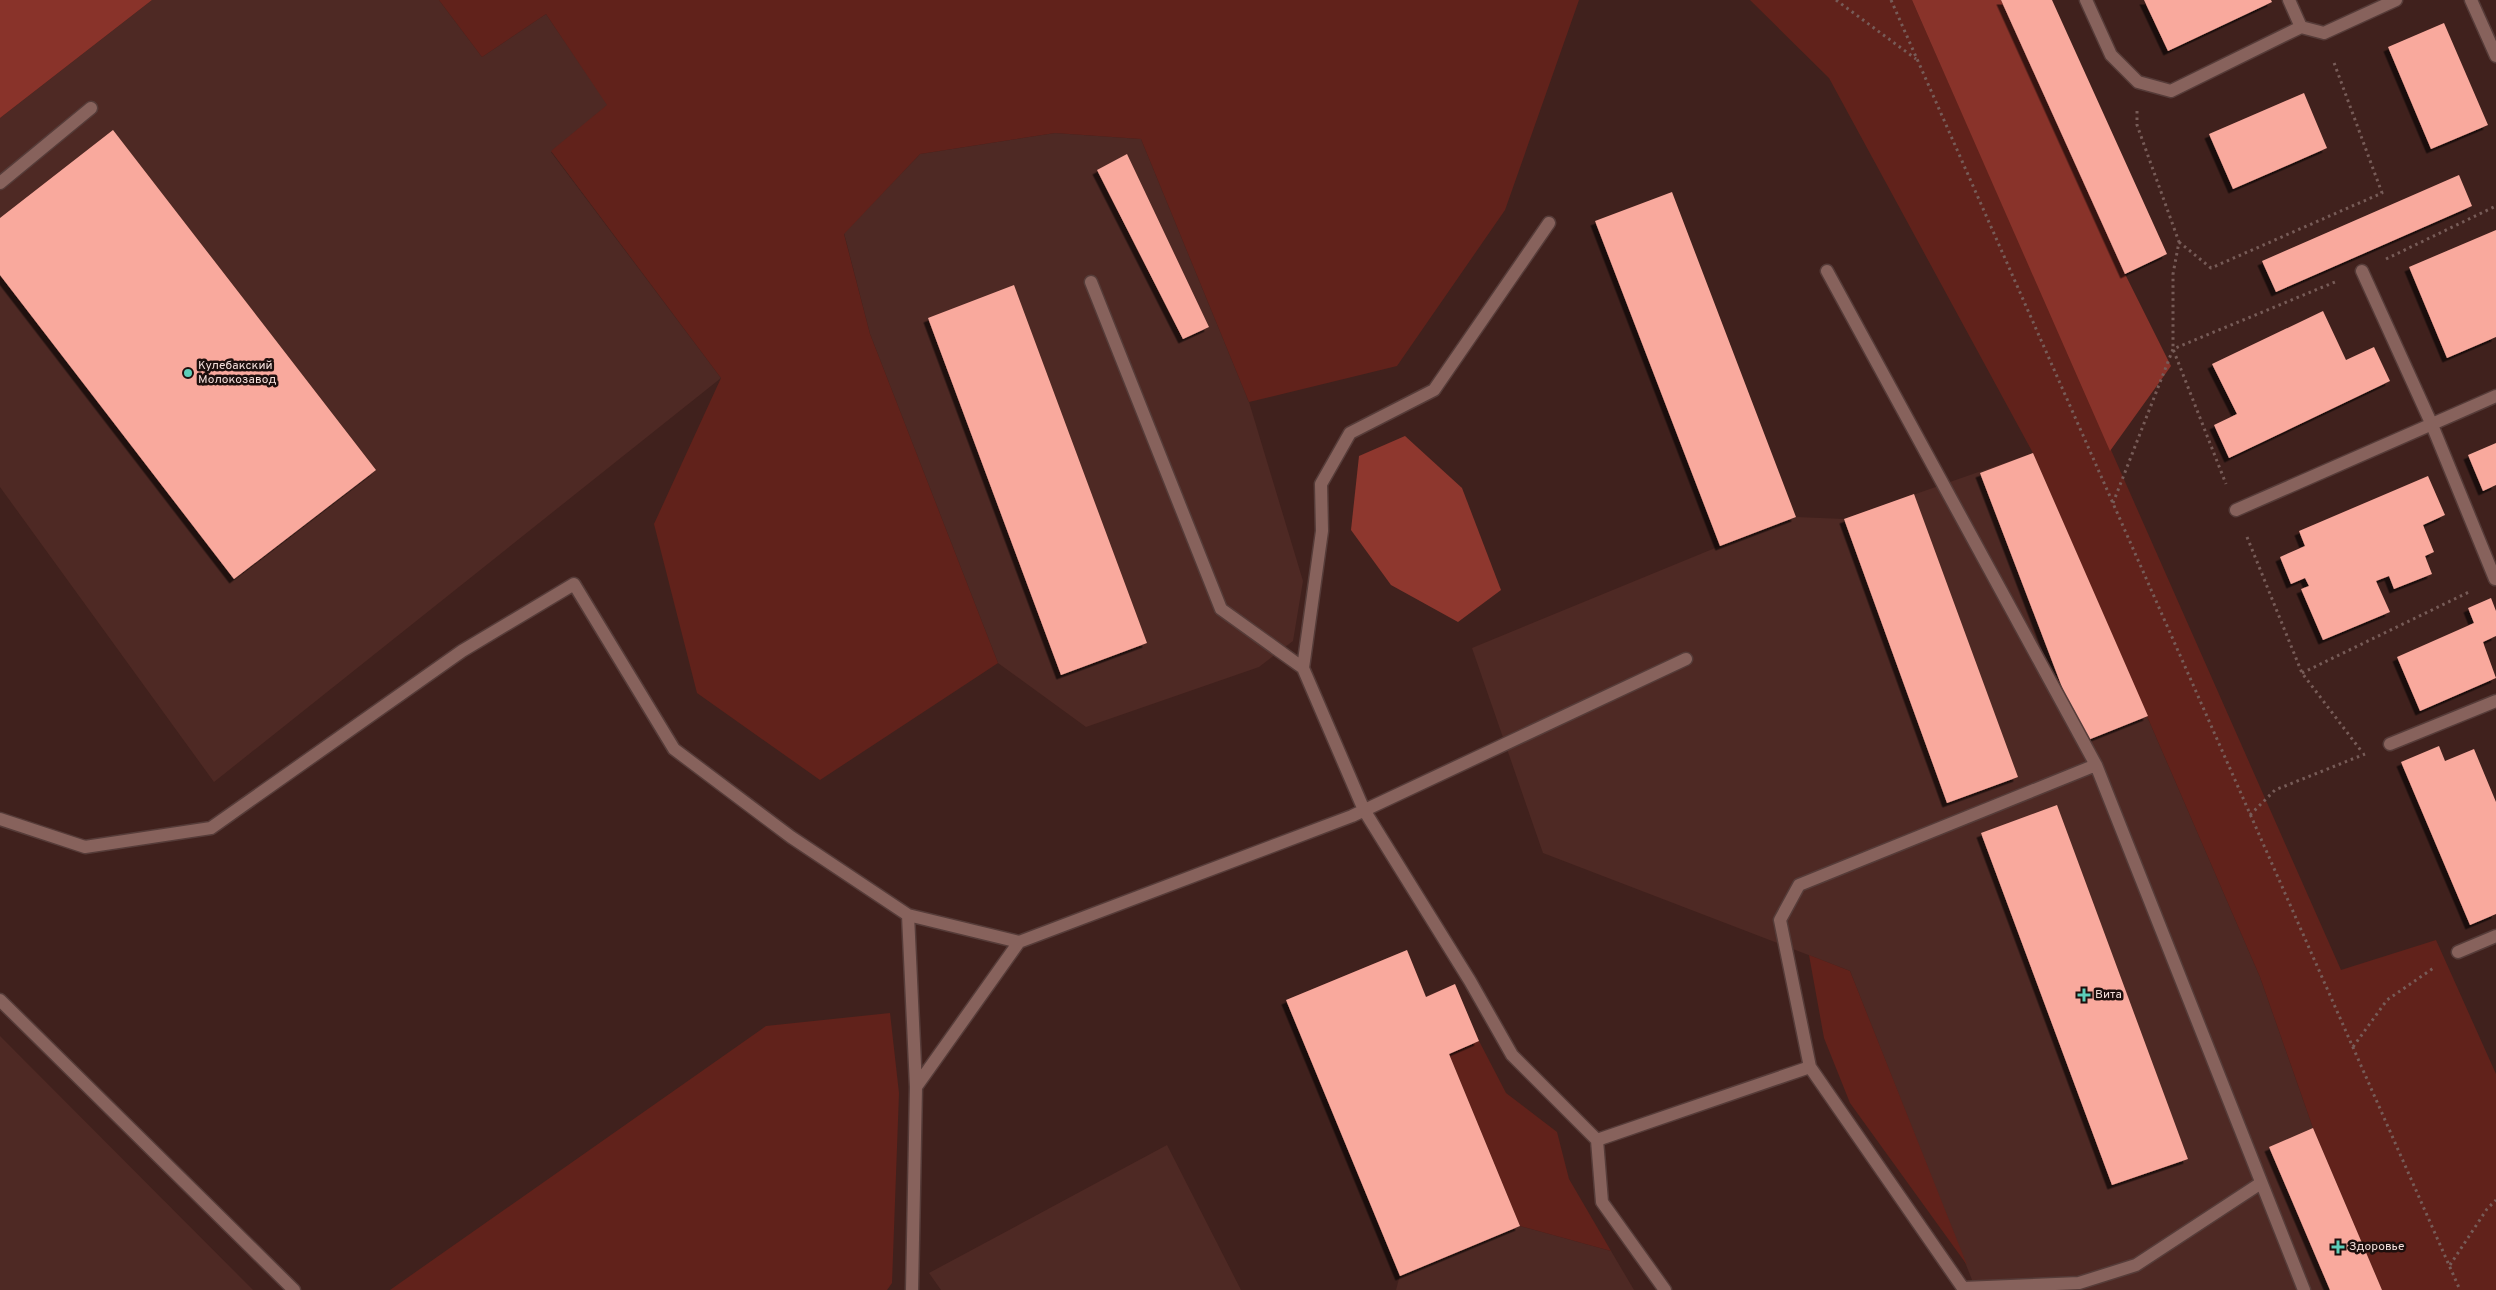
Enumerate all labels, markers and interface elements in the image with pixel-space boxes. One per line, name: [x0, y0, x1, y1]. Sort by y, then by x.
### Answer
place label: Кулебакский Молокозавод: [198, 358, 276, 388]
marker: Кулебакский Молокозавод: [182, 367, 194, 379]
place label: Вита: [2095, 987, 2122, 1003]
marker: Вита: [2077, 988, 2091, 1002]
place label: Здоровье: [2349, 1239, 2404, 1255]
marker: Здоровье: [2331, 1240, 2345, 1254]

